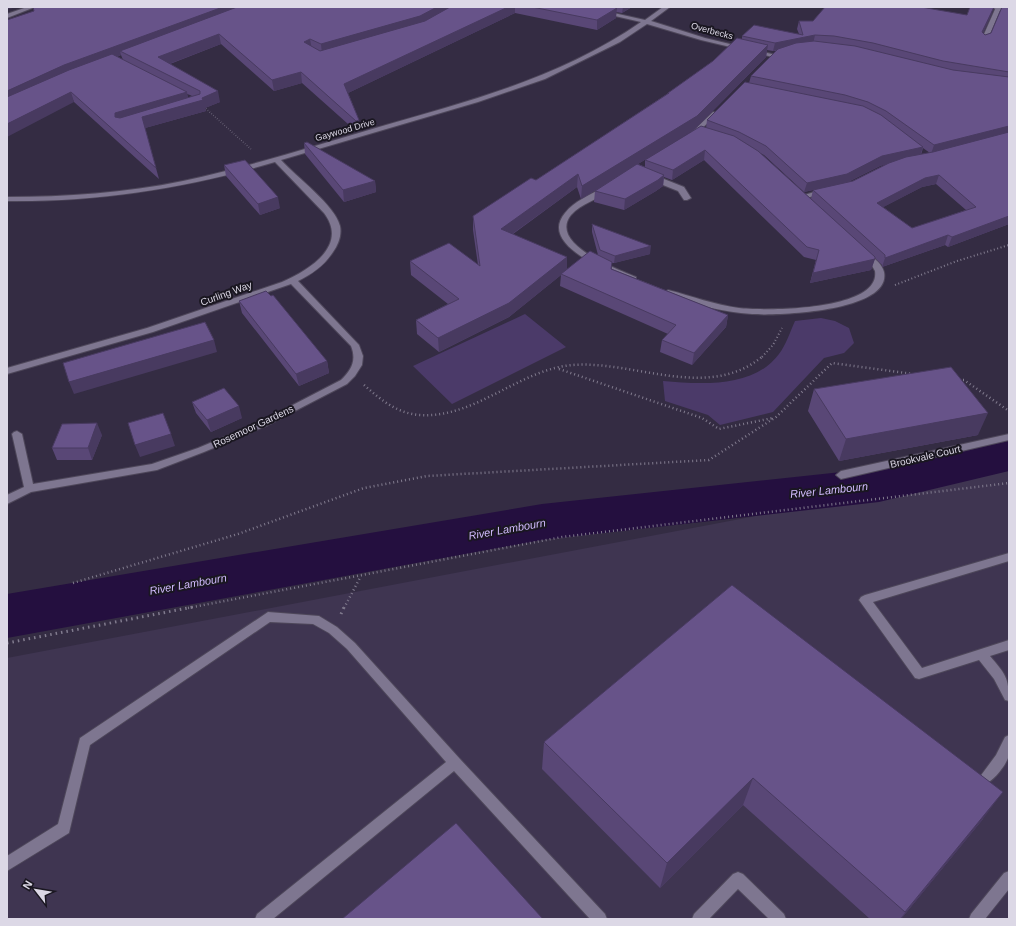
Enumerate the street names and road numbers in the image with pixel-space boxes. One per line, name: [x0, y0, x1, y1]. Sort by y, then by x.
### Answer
street label: Overbecks: [690, 21, 735, 42]
street label: Gaywood Drive: [314, 117, 376, 143]
street label: Curling Way: [199, 279, 253, 308]
street label: Rosemoor Gardens: [211, 403, 295, 450]
street label: Brookvale Court: [889, 443, 961, 470]

